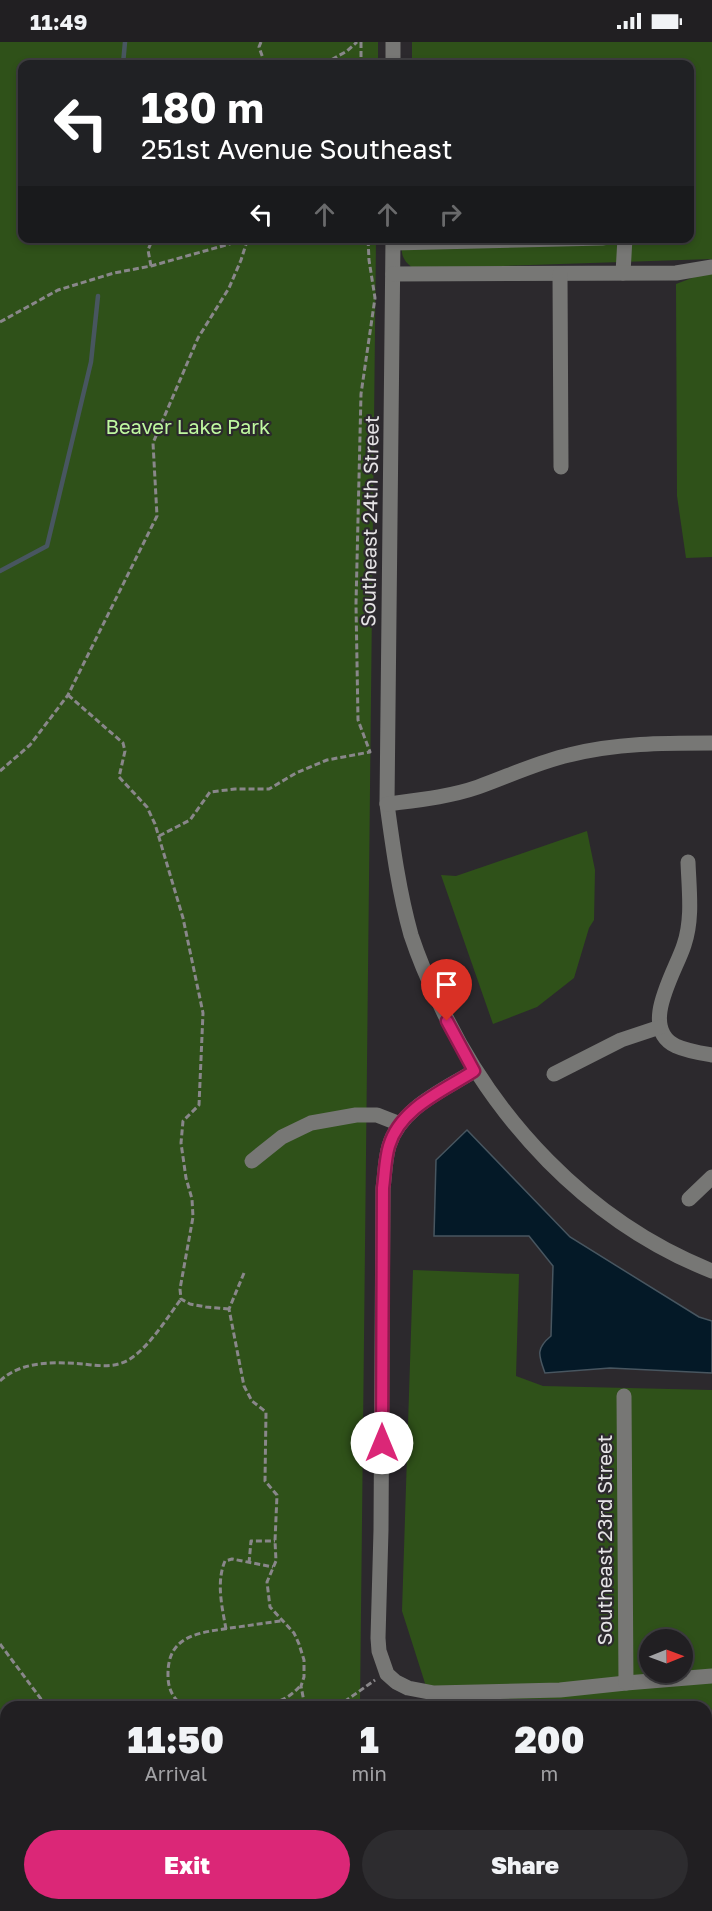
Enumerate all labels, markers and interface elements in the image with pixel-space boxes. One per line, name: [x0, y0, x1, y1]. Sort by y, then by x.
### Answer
text: 11:49: [30, 8, 87, 35]
text: 180 m: [141, 82, 264, 132]
icon: left: [42, 84, 120, 162]
text: 251st Avenue Southeast: [141, 133, 453, 165]
icon: left: [245, 198, 278, 231]
icon: ahead: [308, 198, 341, 231]
icon: ahead: [371, 198, 404, 231]
icon: right: [434, 198, 467, 231]
park label: Beaver Lake Park: [106, 414, 270, 438]
street label: Southeast 24th Street: [355, 415, 383, 627]
pin: [421, 959, 472, 1021]
icon: arrive: [430, 968, 463, 1001]
position arrow: [350, 1411, 414, 1475]
street label: Southeast 23rd Street: [592, 1434, 616, 1646]
north arrow: [639, 1629, 693, 1683]
map controls: [639, 1629, 693, 1683]
text: 11:50: [128, 1718, 224, 1761]
text: 1: [360, 1718, 379, 1761]
text: 200: [515, 1718, 584, 1761]
text: Arrival: [144, 1761, 207, 1785]
text: min: [352, 1761, 387, 1785]
text: m: [541, 1761, 558, 1785]
button: Exit: [24, 1830, 350, 1899]
button: Share: [362, 1830, 688, 1899]

